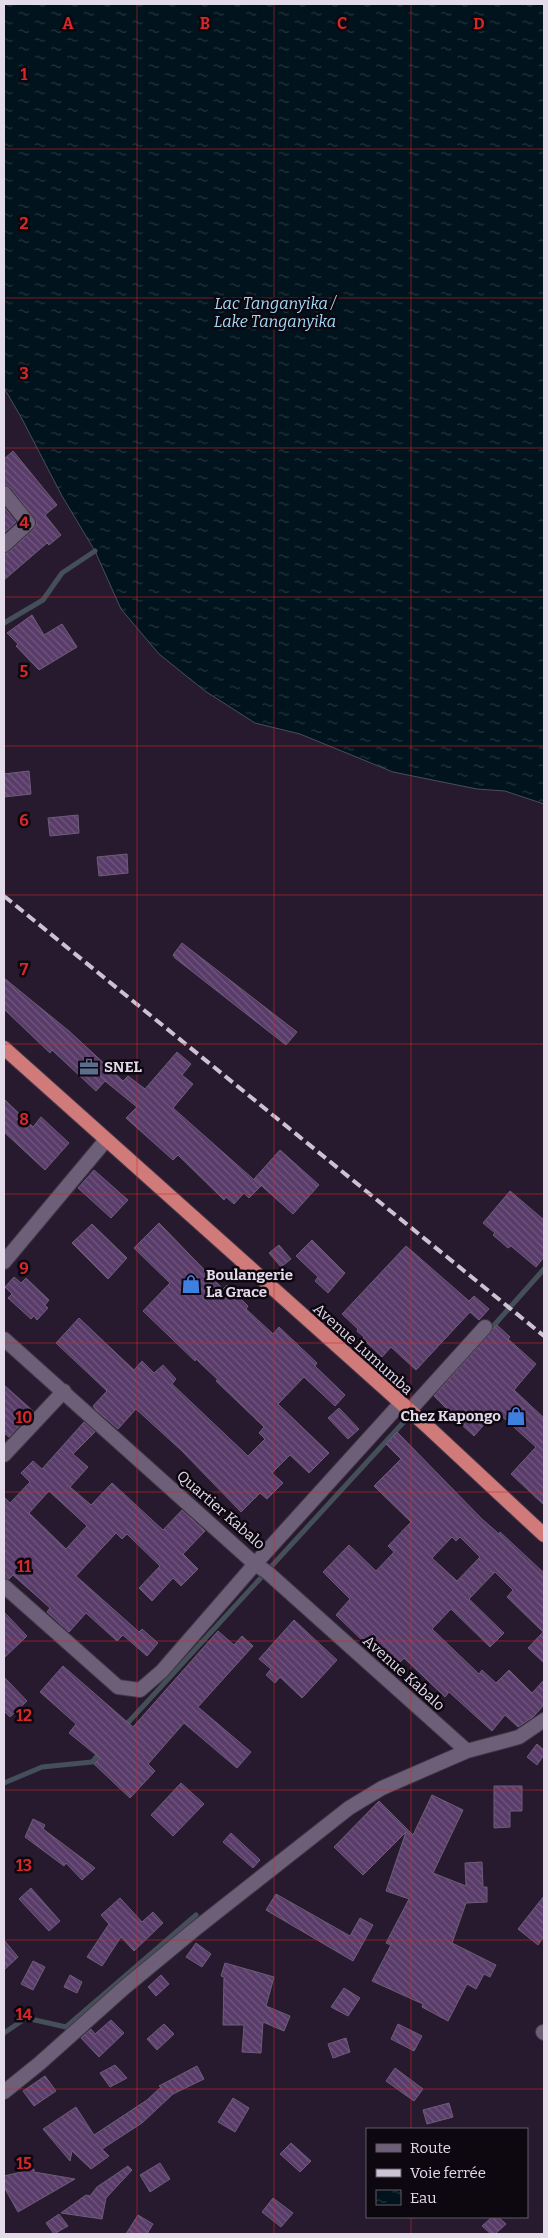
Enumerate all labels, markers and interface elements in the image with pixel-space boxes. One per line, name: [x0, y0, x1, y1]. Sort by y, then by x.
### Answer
text: A: [62, 14, 74, 33]
text: B: [200, 14, 210, 33]
text: C: [337, 14, 347, 33]
text: D: [473, 14, 485, 33]
text: 1: [21, 65, 28, 84]
text: 2: [19, 214, 29, 233]
water label: Lac Tanganyika / Lake Tanganyika: [214, 294, 338, 331]
text: 3: [19, 364, 29, 383]
text: 4: [19, 513, 29, 532]
text: 5: [20, 662, 29, 681]
text: 6: [19, 811, 29, 830]
text: 7: [20, 960, 29, 979]
office icon: SNEL: [78, 1056, 100, 1078]
place label: SNEL: [104, 1058, 143, 1076]
text: 8: [19, 1110, 29, 1129]
text: 9: [19, 1259, 29, 1278]
place label: Boulangerie La Grace: [206, 1266, 293, 1301]
shop icon: Boulangerie La Grace: [180, 1273, 202, 1295]
street label: Avenue Lumumba: [309, 1300, 417, 1398]
shop icon: Chez Kapongo: [505, 1405, 527, 1427]
place label: Chez Kapongo: [401, 1407, 501, 1425]
text: 10: [15, 1408, 33, 1427]
street label: Quartier Kabalo: [173, 1467, 269, 1553]
text: 11: [17, 1557, 31, 1576]
street label: Avenue Kabalo: [359, 1632, 449, 1714]
text: 12: [16, 1706, 32, 1725]
text: 13: [16, 1856, 32, 1875]
text: 14: [16, 2005, 33, 2024]
legend: [366, 2128, 528, 2218]
text: Route: [410, 2139, 451, 2157]
text: 15: [16, 2154, 32, 2173]
text: Voie ferrée: [410, 2164, 486, 2182]
text: Eau: [410, 2189, 437, 2207]

